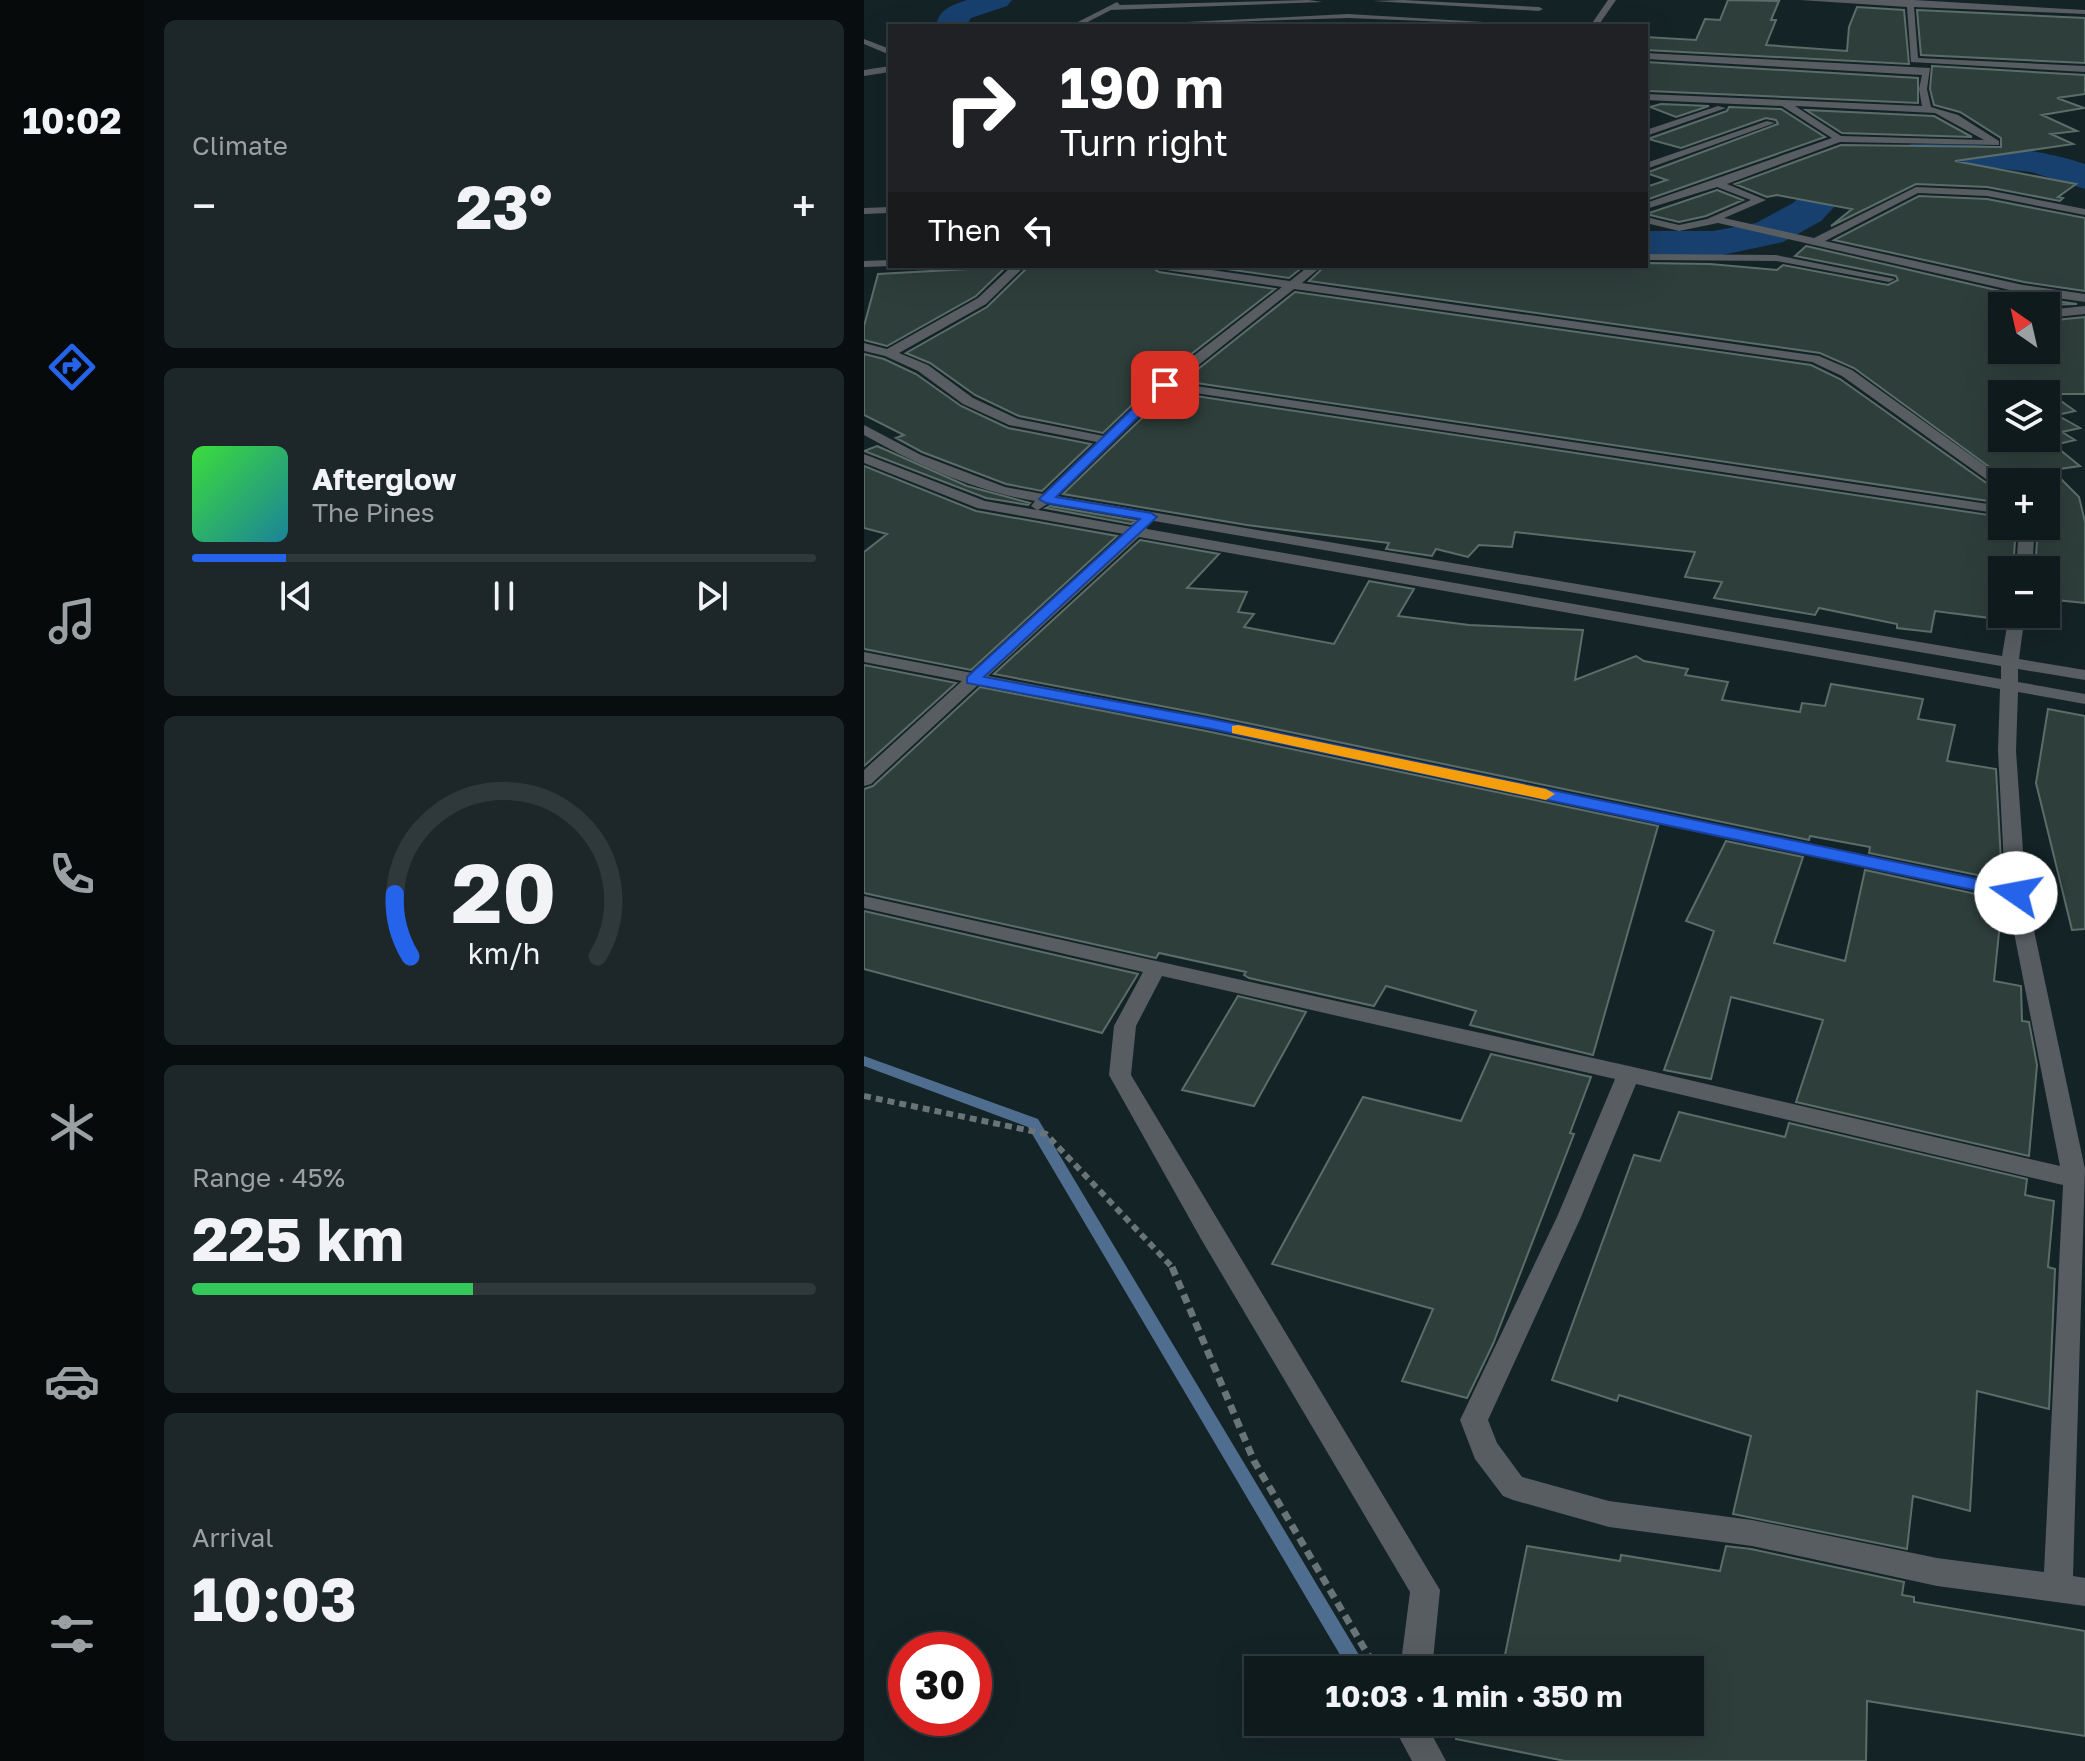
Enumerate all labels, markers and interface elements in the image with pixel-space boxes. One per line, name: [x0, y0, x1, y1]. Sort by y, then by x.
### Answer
text: 190 m: [1060, 53, 1224, 120]
icon: right: [928, 56, 1032, 160]
text: 10:02: [23, 99, 121, 142]
text: Turn right: [1060, 121, 1228, 164]
text: Climate: [192, 130, 288, 161]
text: 23°: [456, 170, 552, 242]
text: −: [192, 179, 216, 232]
text: +: [792, 179, 816, 232]
icon: left: [1017, 208, 1061, 252]
text: Then: [928, 212, 1001, 248]
north arrow: [1988, 292, 2060, 364]
map controls: [1988, 292, 2060, 628]
icon: directions: [44, 339, 100, 395]
pin: [1131, 351, 1199, 419]
icon: arrive: [1143, 363, 1187, 407]
button: layers: [1988, 380, 2060, 452]
text: Afterglow: [312, 461, 456, 497]
button: +: [1988, 468, 2060, 540]
text: The Pines: [312, 497, 435, 528]
button: −: [1988, 556, 2060, 628]
icon: previous: [274, 574, 318, 618]
icon: pause: [482, 574, 526, 618]
icon: next: [690, 574, 734, 618]
icon: music: [44, 593, 100, 649]
text: 20: [452, 840, 556, 940]
icon: phone: [44, 846, 100, 902]
position arrow: [1974, 851, 2058, 935]
text: km/h: [468, 936, 540, 970]
icon: climate: [44, 1099, 100, 1155]
text: Range · 45%: [192, 1162, 345, 1193]
text: 225 km: [192, 1202, 404, 1274]
icon: car: [44, 1353, 100, 1409]
text: Arrival: [192, 1522, 273, 1553]
text: 10:03: [192, 1562, 357, 1634]
icon: filters: [44, 1606, 100, 1662]
speed limit sign: 30: [888, 1632, 992, 1736]
text: 10:03 · 1 min · 350 m: [1326, 1678, 1622, 1714]

